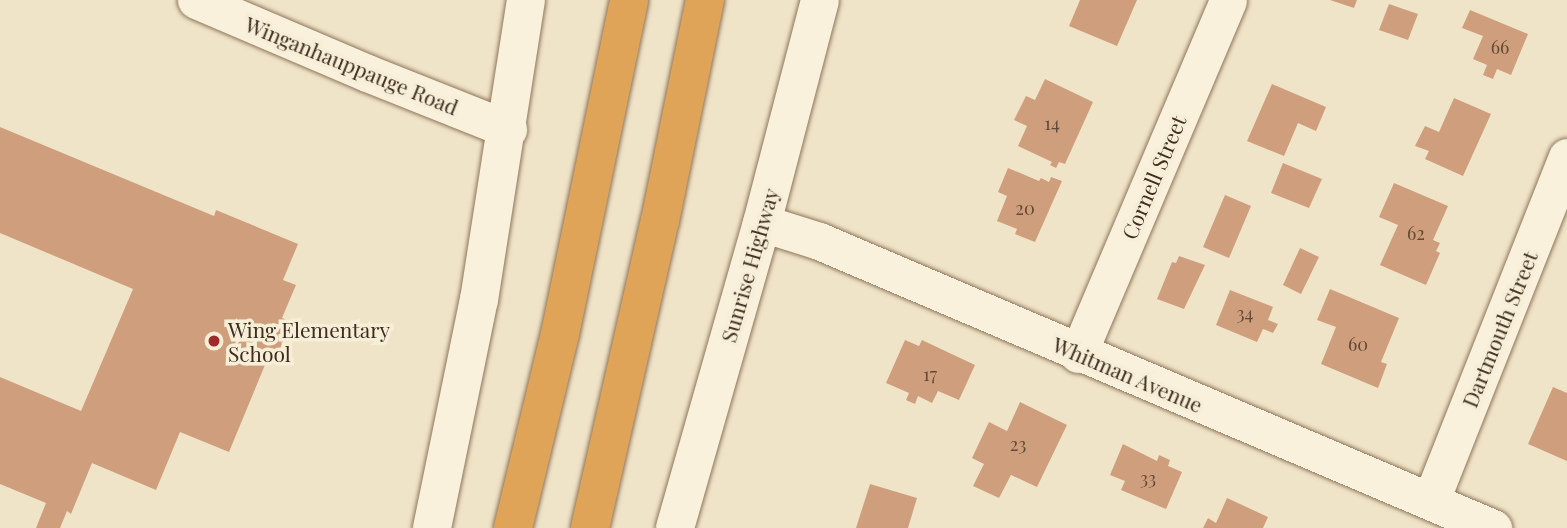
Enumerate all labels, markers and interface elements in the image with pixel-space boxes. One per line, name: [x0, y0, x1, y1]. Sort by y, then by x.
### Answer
street label: Winganhauppauge Road: [242, 11, 462, 119]
house number: 66: [1491, 36, 1509, 58]
street label: Cornell Street: [1116, 111, 1190, 243]
house number: 14: [1044, 112, 1060, 134]
street label: Sunrise Highway: [715, 185, 783, 345]
house number: 20: [1015, 197, 1035, 219]
house number: 62: [1407, 222, 1425, 244]
street label: Dartmouth Street: [1456, 247, 1542, 411]
house number: 34: [1236, 302, 1254, 324]
place label: Wing Elementary School: [228, 316, 390, 366]
street label: Whitman Avenue: [1049, 331, 1207, 417]
marker: Wing Elementary School: [206, 333, 222, 349]
house number: 60: [1348, 333, 1368, 355]
house number: 17: [923, 363, 937, 385]
house number: 23: [1010, 433, 1026, 455]
house number: 33: [1140, 467, 1156, 489]

